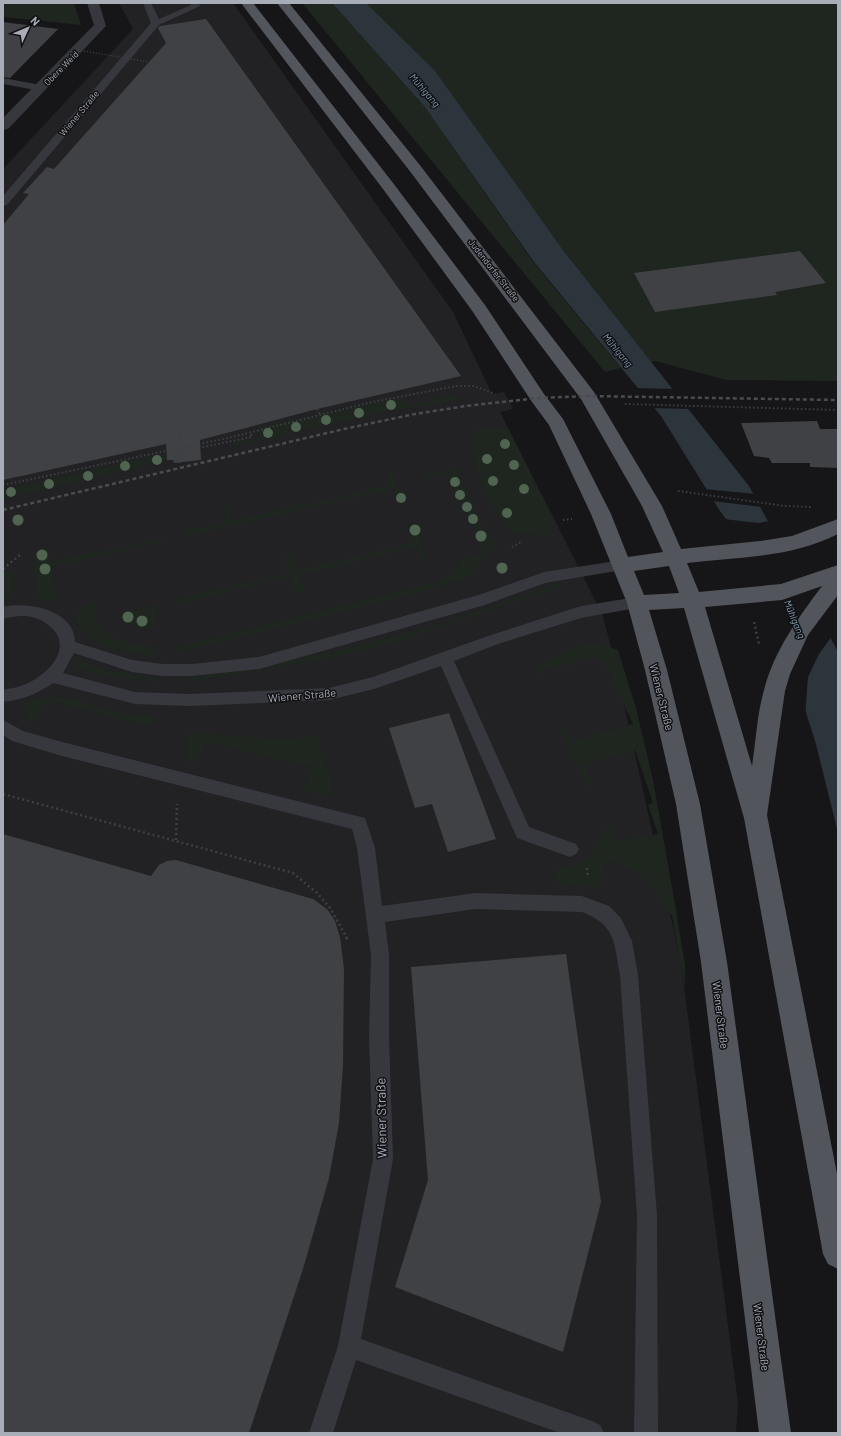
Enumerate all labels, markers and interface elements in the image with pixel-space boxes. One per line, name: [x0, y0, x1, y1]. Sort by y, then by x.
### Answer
north arrow: [8, 8, 48, 48]
text: N: [28, 14, 43, 28]
street label: Obere Weid: [41, 48, 81, 88]
water label: Mühlgang: [407, 71, 443, 109]
street label: Wiener Straße: [57, 88, 101, 138]
street label: Judendorfer Straße: [466, 236, 522, 304]
water label: Mühlgang: [600, 331, 636, 369]
water label: Mühlgang: [782, 598, 808, 640]
street label: Wiener Straße: [647, 662, 677, 732]
street label: Wiener Straße: [267, 686, 337, 704]
street label: Wiener Straße: [710, 980, 732, 1050]
street label: Wiener Straße: [372, 1077, 390, 1158]
street label: Wiener Straße: [751, 1302, 773, 1372]

